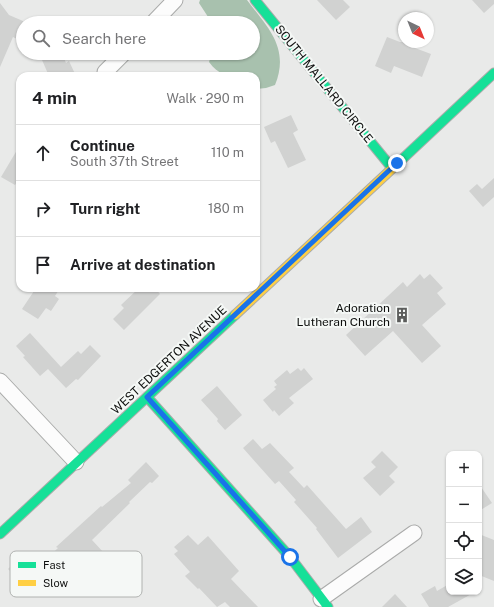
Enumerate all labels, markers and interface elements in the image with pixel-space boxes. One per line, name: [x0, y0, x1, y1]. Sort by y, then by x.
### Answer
north arrow: [398, 12, 434, 48]
search box: [16, 16, 260, 60]
street label: SOUTH MALLARD CIRCLE: [272, 22, 376, 146]
icon: search: [30, 27, 52, 49]
text: Search here: [62, 30, 146, 47]
text: 4 min: [32, 88, 77, 108]
text: Walk · 290 m: [166, 91, 244, 106]
text: Continue: [70, 137, 135, 154]
icon: ahead: [32, 142, 54, 164]
text: 110 m: [211, 145, 244, 160]
text: South 37th Street: [70, 154, 179, 169]
route end: [388, 154, 406, 172]
icon: right: [32, 198, 54, 220]
text: Turn right: [70, 200, 140, 217]
text: 180 m: [208, 201, 244, 216]
icon: arrive: [32, 254, 54, 276]
text: Arrive at destination: [70, 256, 215, 273]
place label: Adoration Lutheran Church: [297, 301, 390, 329]
street label: WEST EDGERTON AVENUE: [109, 303, 229, 417]
building icon: Adoration Lutheran Church: [393, 306, 411, 324]
map controls: [446, 451, 482, 595]
button: +: [446, 451, 482, 487]
button: −: [446, 487, 482, 523]
button: locate: [446, 523, 482, 559]
route start: [281, 548, 299, 566]
legend: [10, 551, 142, 597]
text: Fast: [43, 559, 65, 571]
button: layers: [446, 559, 482, 595]
text: Slow: [43, 577, 69, 589]

